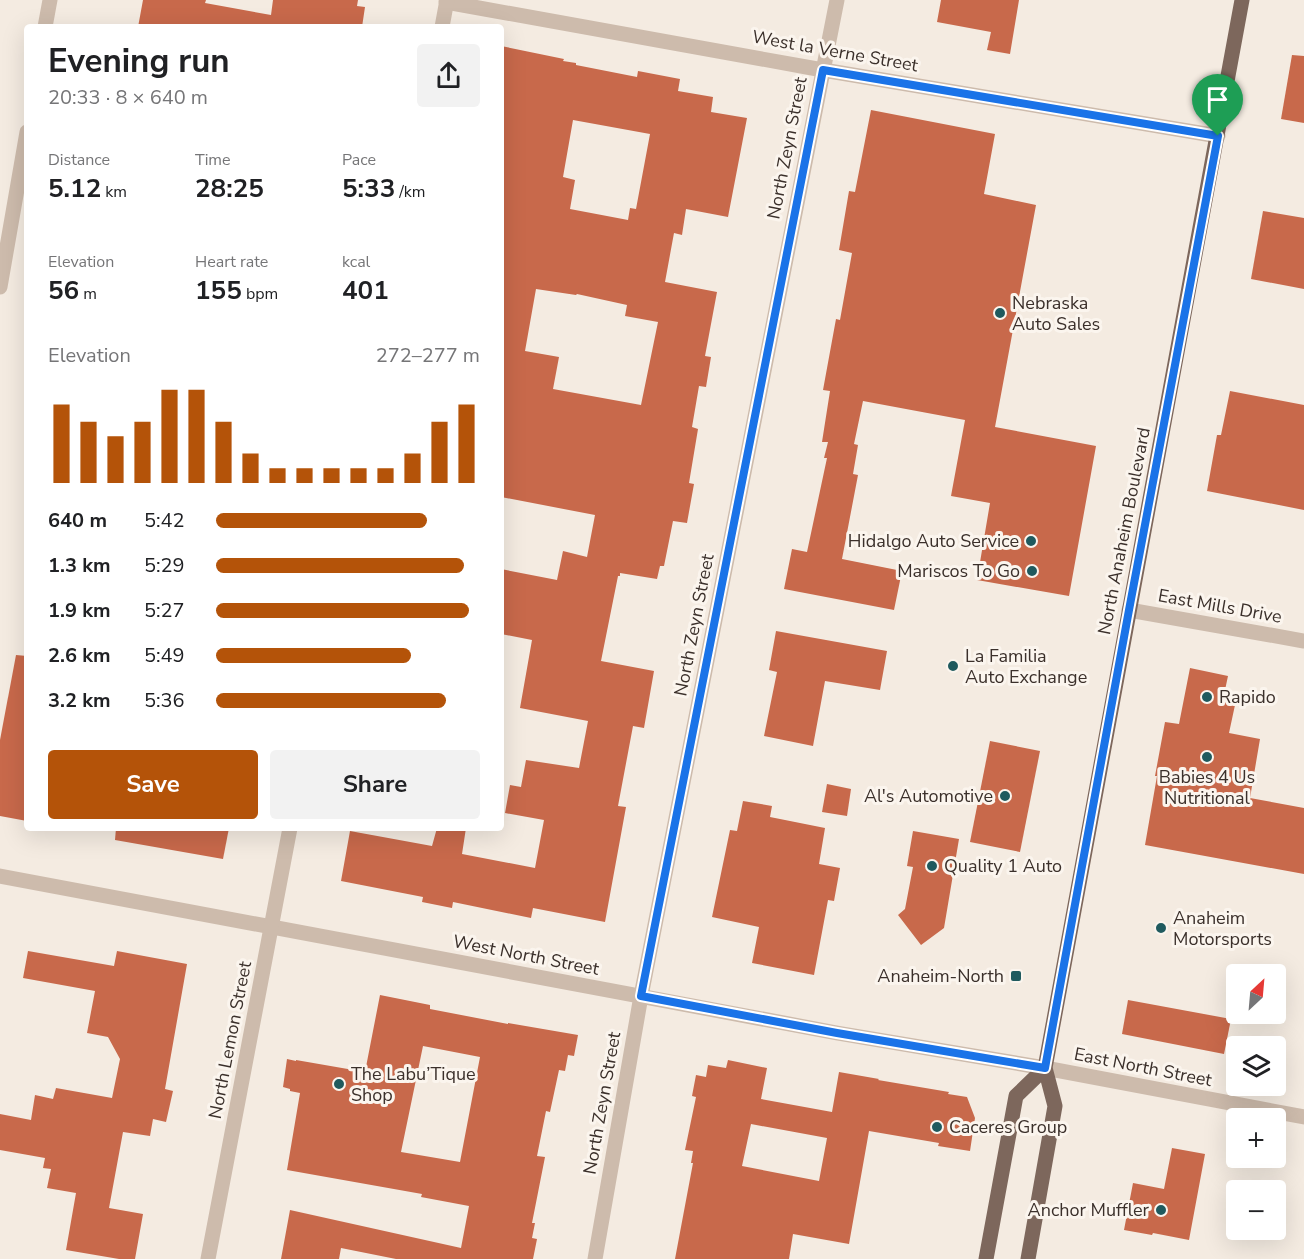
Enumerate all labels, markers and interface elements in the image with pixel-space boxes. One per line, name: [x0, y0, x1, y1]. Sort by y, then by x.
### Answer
street label: West la Verne Street: [750, 25, 921, 78]
text: Evening run: [48, 39, 230, 84]
button: share: [417, 44, 480, 107]
street label: North Zeyn Street: [761, 74, 813, 221]
pin: [1192, 74, 1243, 136]
icon: arrive: [1201, 83, 1234, 116]
text: 20:33 · 8 × 640 m: [48, 84, 208, 111]
text: Distance: [48, 149, 110, 171]
text: Time: [195, 149, 231, 171]
text: Pace: [342, 149, 376, 171]
text: 5.12: [48, 171, 101, 206]
text: 28:25: [195, 171, 264, 206]
text: 5:33: [342, 171, 395, 206]
text: km: [101, 181, 127, 203]
text: /km: [395, 181, 426, 203]
text: Elevation: [48, 251, 114, 273]
text: Heart rate: [195, 251, 268, 273]
text: kcal: [342, 251, 370, 273]
text: 56: [48, 273, 79, 308]
text: 155: [195, 273, 242, 308]
text: 401: [342, 273, 389, 308]
text: m: [79, 283, 97, 305]
text: bpm: [242, 283, 278, 305]
place label: Nebraska Auto Sales: [1012, 291, 1100, 336]
marker: Nebraska Auto Sales: [993, 306, 1007, 320]
text: Elevation: [48, 342, 131, 369]
text: 272–277 m: [376, 342, 480, 369]
street label: North Anaheim Boulevard: [1092, 425, 1156, 637]
text: 640 m: [48, 507, 107, 534]
text: 5:42: [144, 507, 185, 534]
place label: Hidalgo Auto Service: [848, 529, 1019, 553]
marker: Hidalgo Auto Service: [1024, 534, 1038, 548]
street label: North Zeyn Street: [668, 551, 720, 698]
text: 1.3 km: [48, 552, 111, 579]
text: 5:29: [144, 552, 185, 579]
place label: Mariscos To Go: [897, 559, 1020, 583]
marker: Mariscos To Go: [1025, 564, 1039, 578]
street label: East Mills Drive: [1156, 583, 1284, 629]
text: 1.9 km: [48, 597, 111, 624]
text: 5:27: [144, 597, 185, 624]
text: 2.6 km: [48, 642, 111, 669]
text: 5:49: [144, 642, 185, 669]
place label: La Familia Auto Exchange: [965, 644, 1087, 689]
marker: La Familia Auto Exchange: [946, 659, 960, 673]
place label: Rapido: [1219, 685, 1276, 709]
text: 3.2 km: [48, 687, 111, 714]
text: 5:36: [144, 687, 185, 714]
marker: Rapido: [1200, 690, 1214, 704]
button: Save: [48, 750, 258, 819]
button: Share: [270, 750, 480, 819]
marker: Babies 4 Us Nutritional: [1200, 750, 1214, 764]
place label: Babies 4 Us Nutritional: [1159, 765, 1255, 810]
place label: Al's Automotive: [864, 784, 993, 808]
marker: Al's Automotive: [998, 789, 1012, 803]
place label: Quality 1 Auto: [944, 854, 1062, 878]
marker: Quality 1 Auto: [925, 859, 939, 873]
place label: Anaheim Motorsports: [1173, 906, 1272, 951]
marker: Anaheim Motorsports: [1154, 921, 1168, 935]
street label: West North Street: [451, 929, 602, 981]
street label: North Lemon Street: [203, 958, 257, 1121]
place label: Anaheim-North: [877, 964, 1004, 988]
north arrow: [1226, 964, 1286, 1024]
map controls: [1226, 964, 1286, 1240]
marker: Anaheim-North: [1009, 969, 1023, 983]
street label: North Zeyn Street: [578, 1029, 626, 1176]
button: layers: [1226, 1036, 1286, 1096]
street label: East North Street: [1072, 1042, 1215, 1092]
place label: The Labu’Tique Shop: [351, 1062, 476, 1107]
marker: The Labu’Tique Shop: [332, 1077, 346, 1091]
button: +: [1226, 1108, 1286, 1168]
place label: Caceres Group: [949, 1115, 1067, 1139]
marker: Caceres Group: [930, 1120, 944, 1134]
button: −: [1226, 1180, 1286, 1240]
place label: Anchor Muffler: [1028, 1198, 1150, 1222]
marker: Anchor Muffler: [1154, 1203, 1168, 1217]

